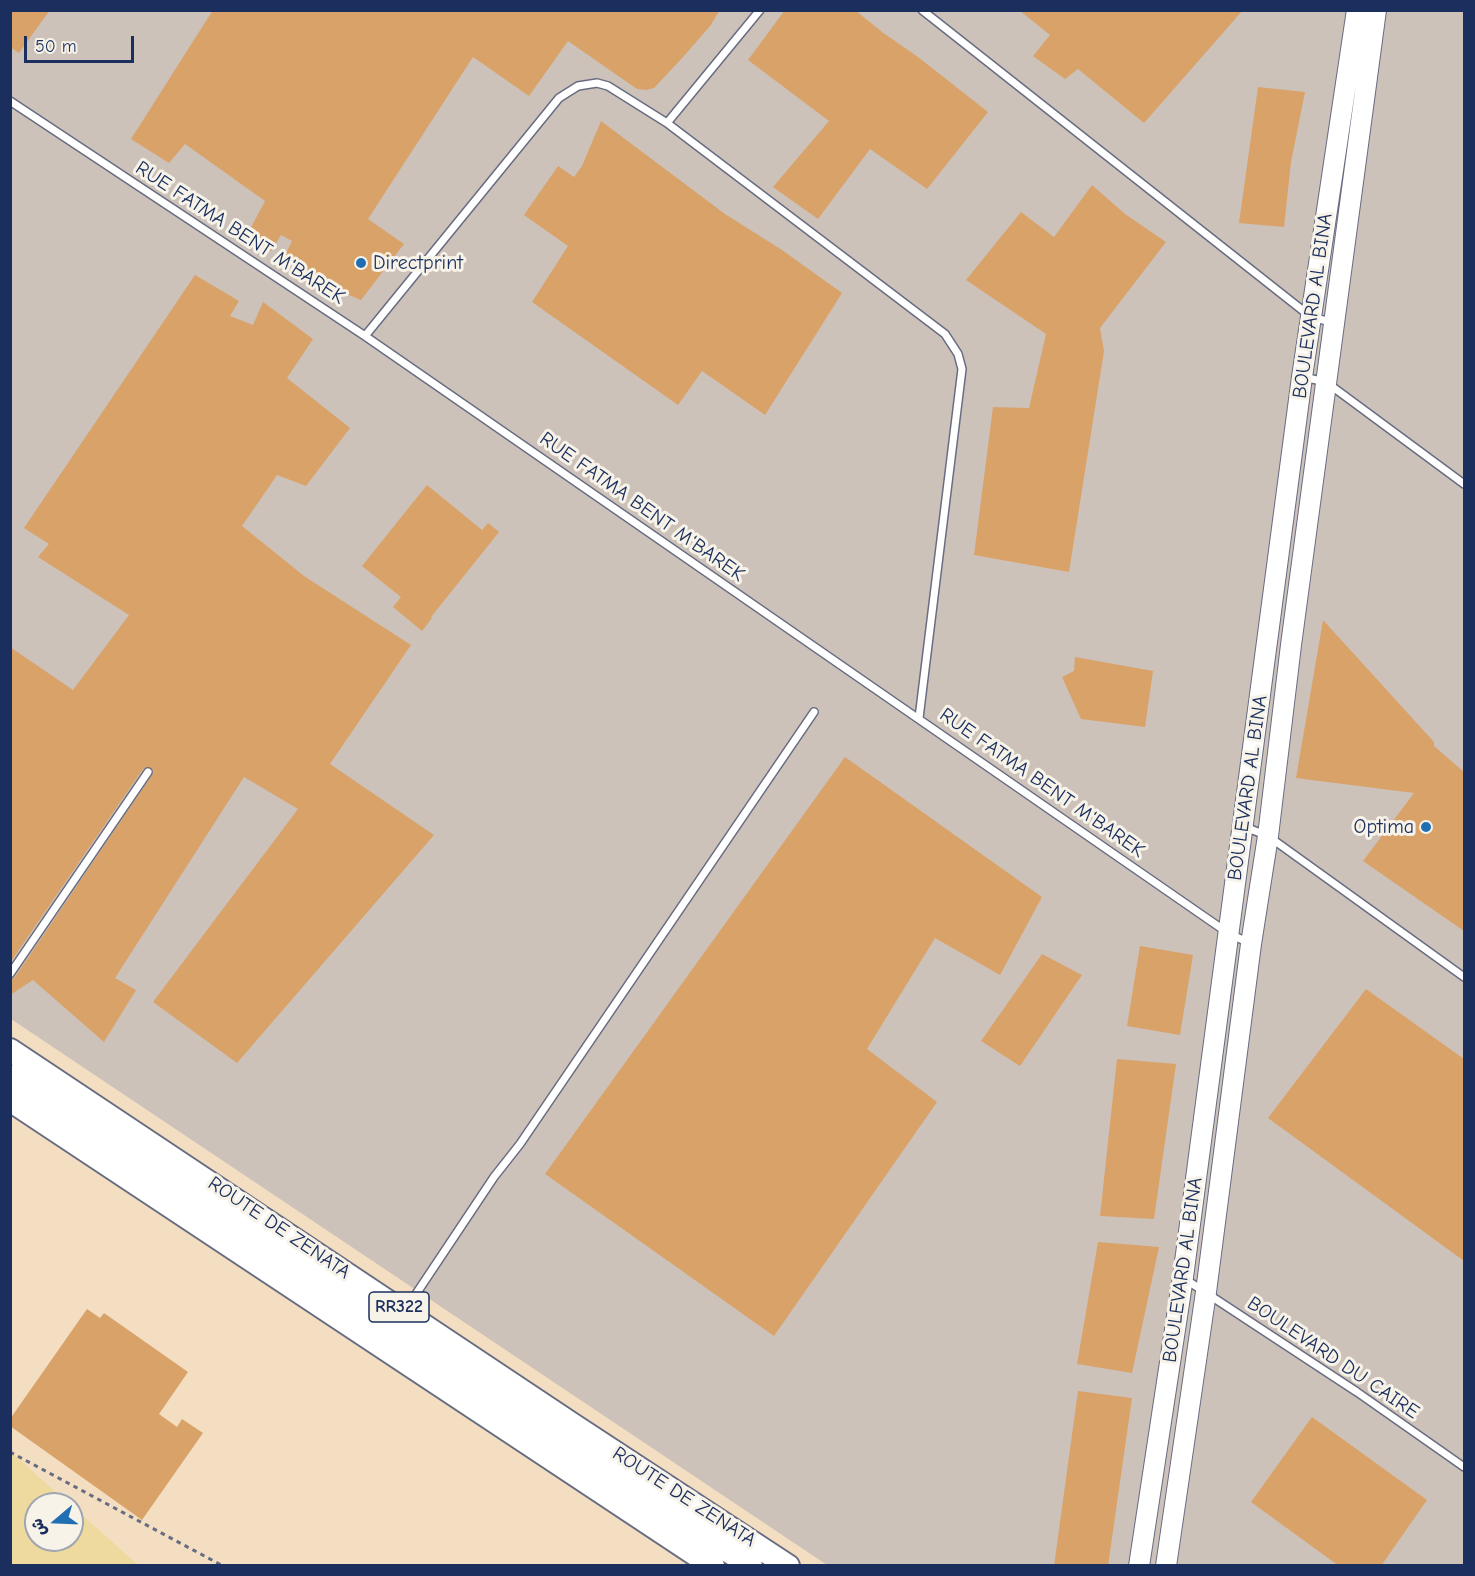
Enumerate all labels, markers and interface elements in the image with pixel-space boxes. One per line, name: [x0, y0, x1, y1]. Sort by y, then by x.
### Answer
scale bar: [27, 24, 136, 62]
text: 50 m: [35, 36, 77, 57]
street label: RUE FATMA BENT M'BAREK: [131, 156, 349, 310]
street label: BOULEVARD AL BINA: [1288, 212, 1338, 400]
place label: Directprint: [373, 251, 463, 275]
marker: Directprint: [354, 256, 368, 270]
street label: RUE FATMA BENT M'BAREK: [535, 427, 749, 587]
street label: BOULEVARD AL BINA: [1223, 694, 1273, 882]
street label: RUE FATMA BENT M'BAREK: [935, 703, 1149, 863]
place label: Optima: [1354, 815, 1414, 839]
marker: Optima: [1419, 820, 1433, 834]
street label: ROUTE DE ZENATA: [203, 1172, 355, 1284]
street label: BOULEVARD AL BINA: [1158, 1176, 1208, 1364]
road number: RR322: [369, 1292, 429, 1322]
street label: BOULEVARD DU CAIRE: [1242, 1292, 1424, 1424]
street label: ROUTE DE ZENATA: [608, 1442, 760, 1552]
north arrow: [24, 1492, 84, 1552]
text: ش: [27, 1516, 50, 1538]

